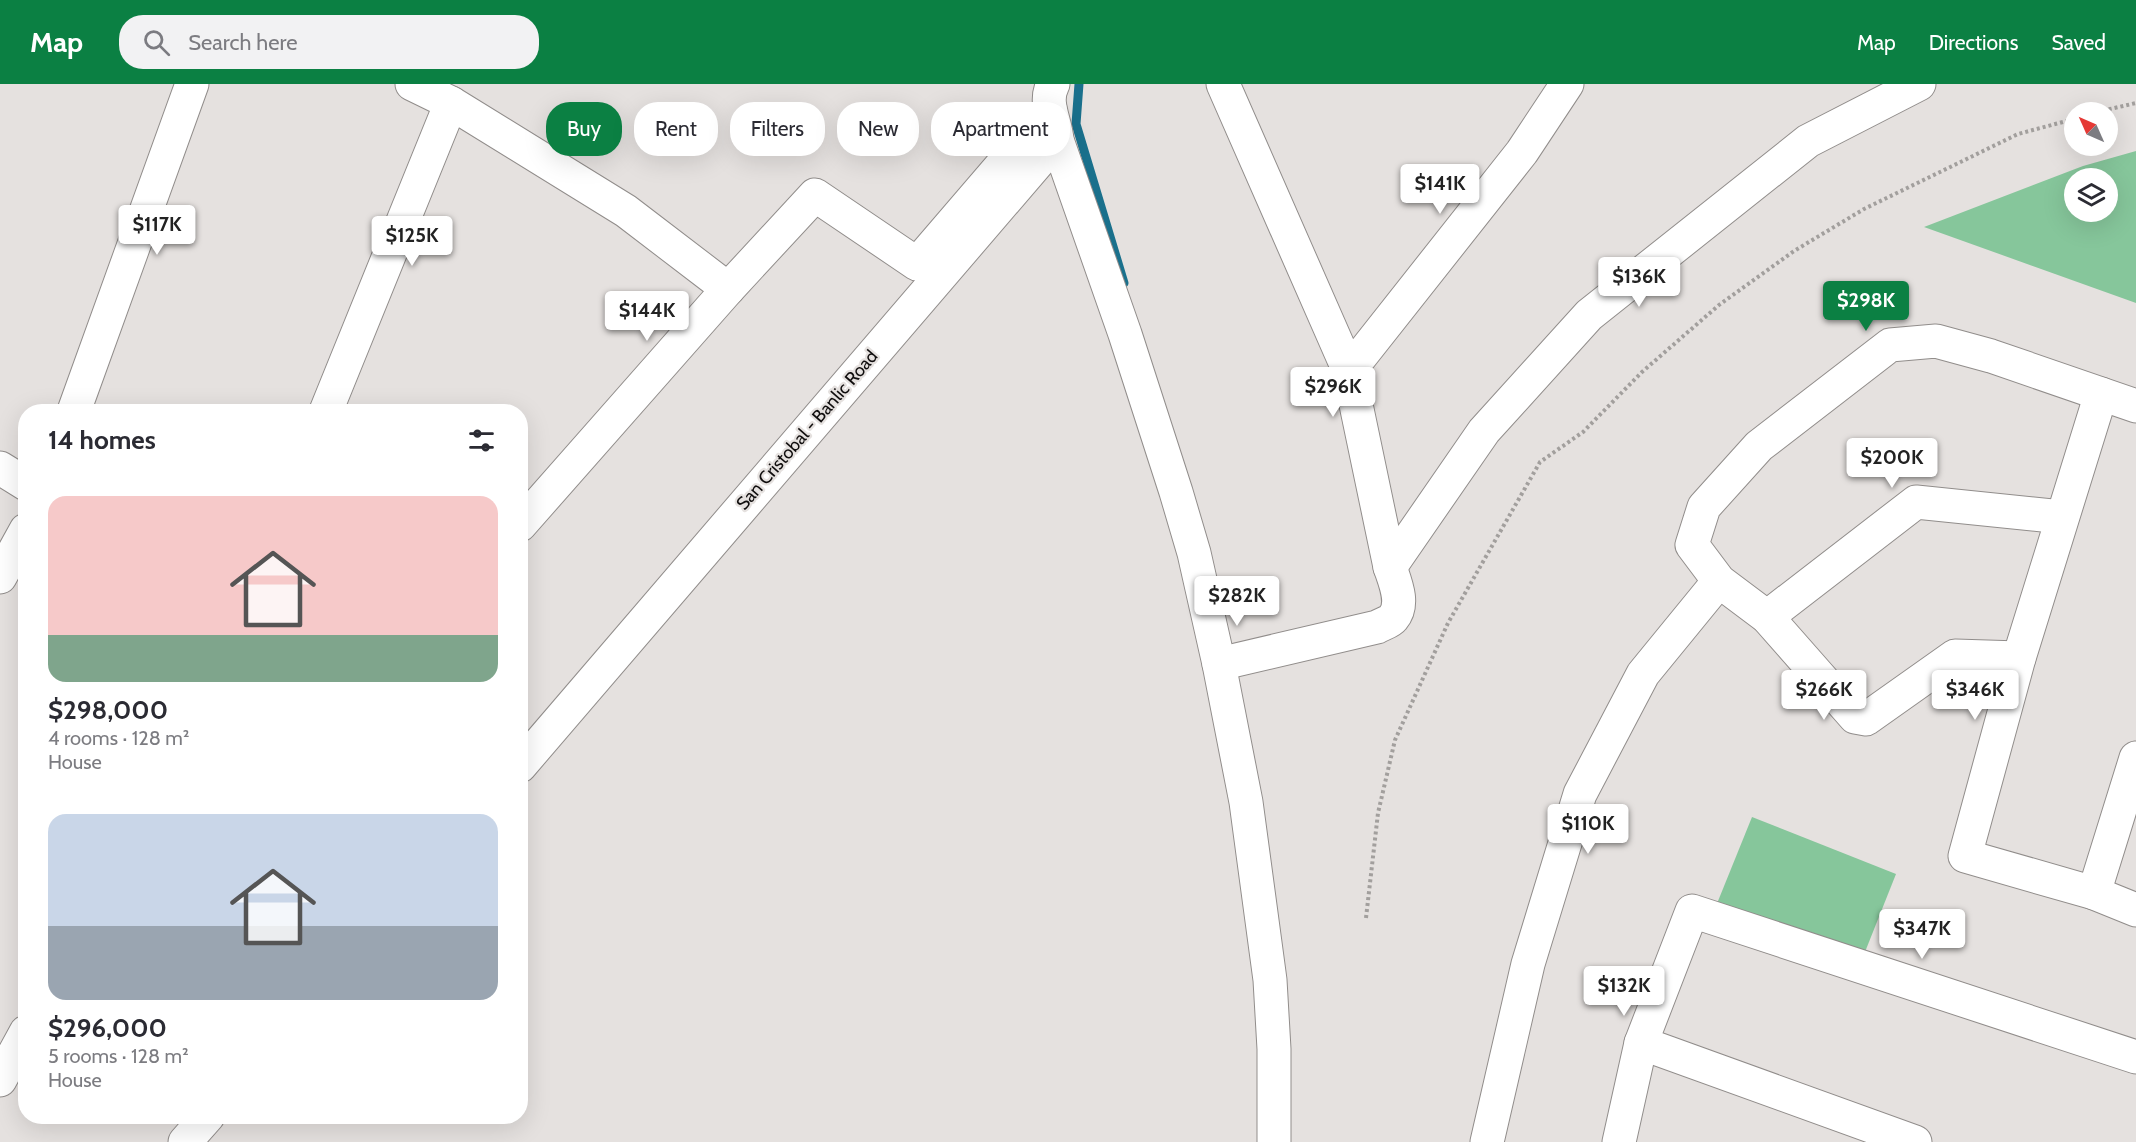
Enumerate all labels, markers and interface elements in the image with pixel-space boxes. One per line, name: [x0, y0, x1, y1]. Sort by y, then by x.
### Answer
search box: [119, 15, 539, 69]
text: Map: [30, 25, 83, 59]
icon: search: [140, 26, 173, 59]
text: Search here: [188, 29, 297, 56]
text: Map: [1857, 30, 1896, 55]
text: Directions: [1929, 30, 2018, 55]
text: Saved: [2051, 30, 2106, 55]
chip: Buy: [546, 102, 622, 156]
chip: Rent: [634, 102, 718, 156]
chip: Filters: [730, 102, 825, 156]
chip: New: [837, 102, 919, 156]
chip: Apartment: [931, 102, 1070, 156]
north arrow: [2064, 102, 2118, 156]
map controls: [2064, 102, 2118, 222]
pin: $141K: [1398, 164, 1482, 215]
button: layers: [2064, 168, 2118, 222]
text: $141K: [1414, 171, 1466, 195]
pin: $117K: [115, 205, 199, 256]
text: $117K: [132, 212, 182, 236]
pin: $125K: [370, 216, 454, 267]
text: $125K: [386, 223, 438, 247]
pin: $136K: [1597, 257, 1681, 308]
text: $136K: [1612, 264, 1666, 288]
pin: $298K: [1824, 281, 1908, 332]
text: $298K: [1837, 288, 1895, 312]
pin: $144K: [605, 291, 689, 342]
text: $144K: [619, 298, 675, 322]
street label: San Cristobal - Banlic Road: [732, 346, 882, 514]
pin: $296K: [1291, 367, 1375, 418]
text: $296K: [1304, 374, 1362, 398]
text: 14 homes: [48, 424, 156, 456]
icon: filters: [465, 424, 498, 457]
pin: $200K: [1850, 438, 1934, 489]
text: $200K: [1861, 445, 1923, 469]
icon: home: [219, 535, 327, 643]
pin: $282K: [1195, 576, 1279, 627]
text: $282K: [1208, 583, 1266, 607]
pin: $266K: [1782, 670, 1866, 721]
pin: $346K: [1933, 670, 2017, 721]
text: $266K: [1795, 677, 1853, 701]
text: $346K: [1946, 677, 2004, 701]
text: $298,000: [48, 694, 168, 726]
text: 4 rooms · 128 m²: [48, 726, 190, 750]
text: House: [48, 750, 102, 774]
pin: $110K: [1546, 804, 1630, 855]
text: $110K: [1561, 811, 1615, 835]
icon: home: [219, 853, 327, 961]
pin: $347K: [1880, 909, 1964, 960]
text: $347K: [1893, 916, 1951, 940]
pin: $132K: [1582, 966, 1666, 1017]
text: $132K: [1598, 973, 1650, 997]
text: $296,000: [48, 1012, 167, 1044]
text: 5 rooms · 128 m²: [48, 1044, 189, 1068]
text: House: [48, 1068, 102, 1092]

